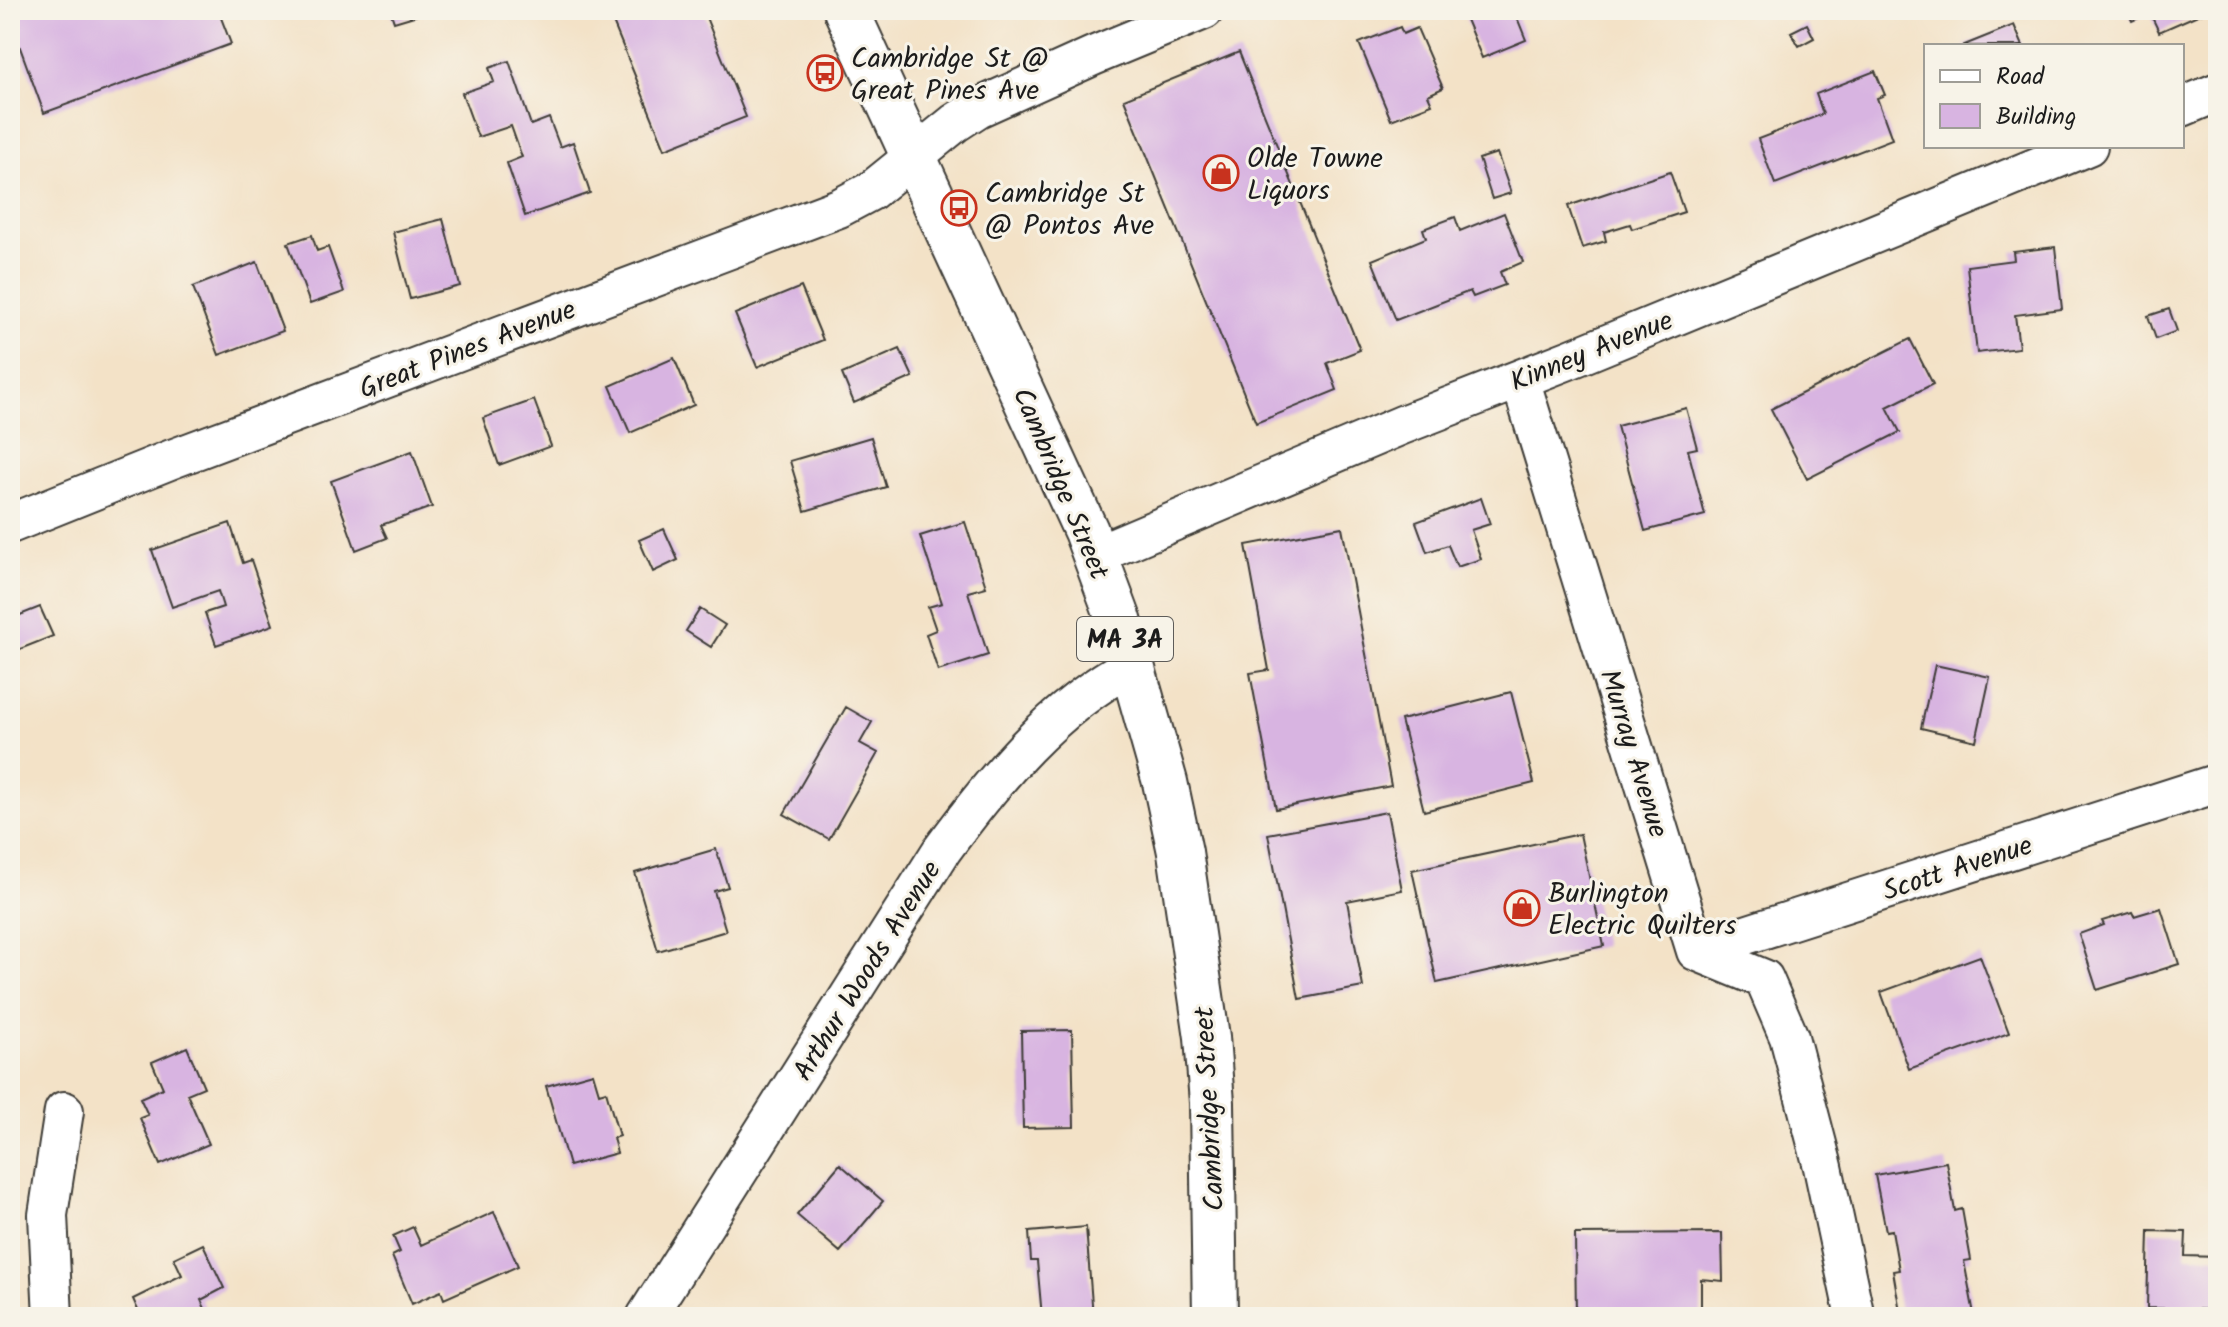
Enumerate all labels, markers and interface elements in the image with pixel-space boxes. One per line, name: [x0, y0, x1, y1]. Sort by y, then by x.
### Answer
place label: Cambridge St @ Great Pines Ave: [851, 37, 1049, 114]
legend: [1924, 44, 2184, 148]
bus stop icon: Cambridge St @ Great Pines Ave: [806, 54, 844, 92]
text: Road: [1996, 58, 2045, 97]
text: Building: [1996, 98, 2076, 137]
place label: Olde Towne Liquors: [1247, 137, 1383, 214]
shop icon: Olde Towne Liquors: [1202, 154, 1240, 192]
place label: Cambridge St @ Pontos Ave: [985, 172, 1155, 249]
bus stop icon: Cambridge St @ Pontos Ave: [940, 189, 978, 227]
street label: Great Pines Avenue: [353, 288, 583, 412]
street label: Kinney Avenue: [1504, 299, 1681, 405]
street label: Cambridge Street: [999, 381, 1121, 588]
road number: MA 3A: [1077, 617, 1173, 661]
street label: Murray Avenue: [1586, 664, 1680, 844]
street label: Scott Avenue: [1877, 824, 2039, 915]
street label: Arthur Woods Avenue: [782, 852, 954, 1090]
place label: Burlington Electric Quilters: [1548, 872, 1736, 949]
shop icon: Burlington Electric Quilters: [1503, 889, 1541, 927]
street label: Cambridge Street: [1183, 1004, 1238, 1212]

